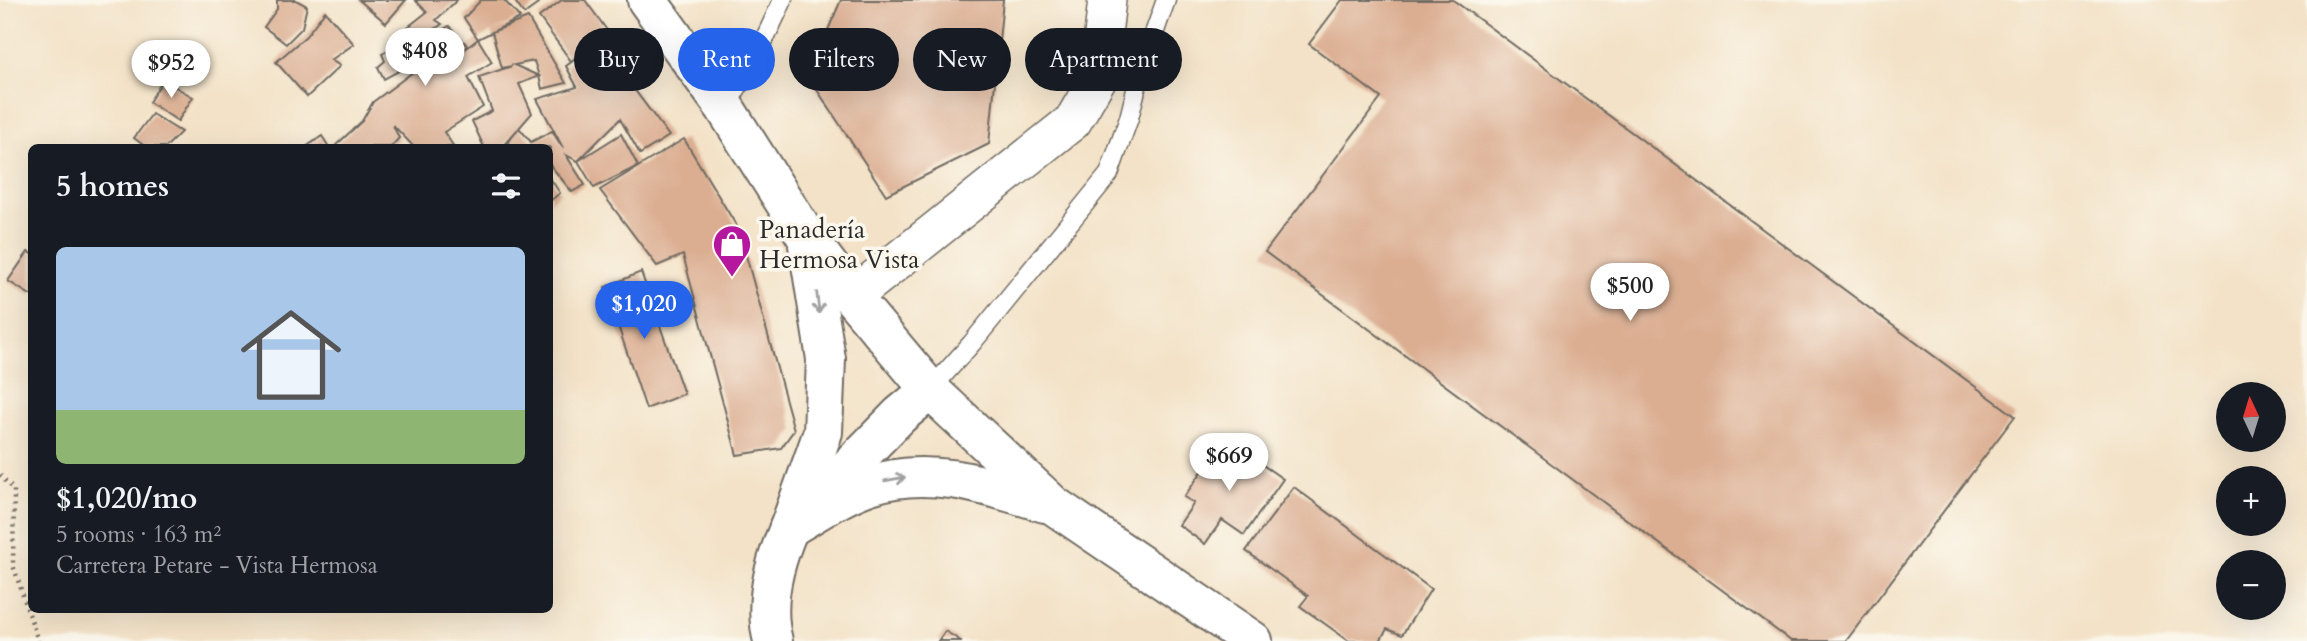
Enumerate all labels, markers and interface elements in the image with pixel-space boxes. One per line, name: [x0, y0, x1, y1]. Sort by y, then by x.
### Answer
pin: $408: [384, 28, 466, 88]
chip: Buy: [574, 28, 664, 91]
chip: Rent: [678, 28, 775, 91]
chip: Filters: [789, 28, 899, 91]
chip: New: [913, 28, 1011, 91]
chip: Apartment: [1025, 28, 1182, 91]
text: $408: [401, 35, 449, 66]
pin: $952: [130, 41, 212, 100]
text: $952: [147, 47, 195, 78]
text: 5 homes: [56, 166, 169, 207]
icon: filters: [487, 167, 525, 205]
place label: Panadería Hermosa Vista: [759, 212, 920, 277]
shop icon: Panadería Hermosa Vista: [711, 223, 753, 278]
pin: $500: [1589, 264, 1671, 323]
text: $500: [1606, 270, 1654, 301]
pin: $1,020: [587, 282, 701, 341]
text: $1,020: [611, 288, 677, 319]
one-way arrow: [811, 291, 824, 314]
icon: home: [228, 292, 354, 418]
north arrow: [2216, 382, 2286, 452]
map controls: [2216, 382, 2286, 620]
pin: $669: [1188, 434, 1270, 493]
text: $669: [1205, 440, 1253, 471]
button: +: [2216, 466, 2286, 536]
one-way arrow: [883, 472, 906, 485]
text: $1,020/mo: [56, 478, 197, 519]
text: 5 rooms · 163 m²: [56, 519, 221, 550]
text: Carretera Petare - Vista Hermosa: [56, 550, 378, 581]
button: −: [2216, 550, 2286, 620]

